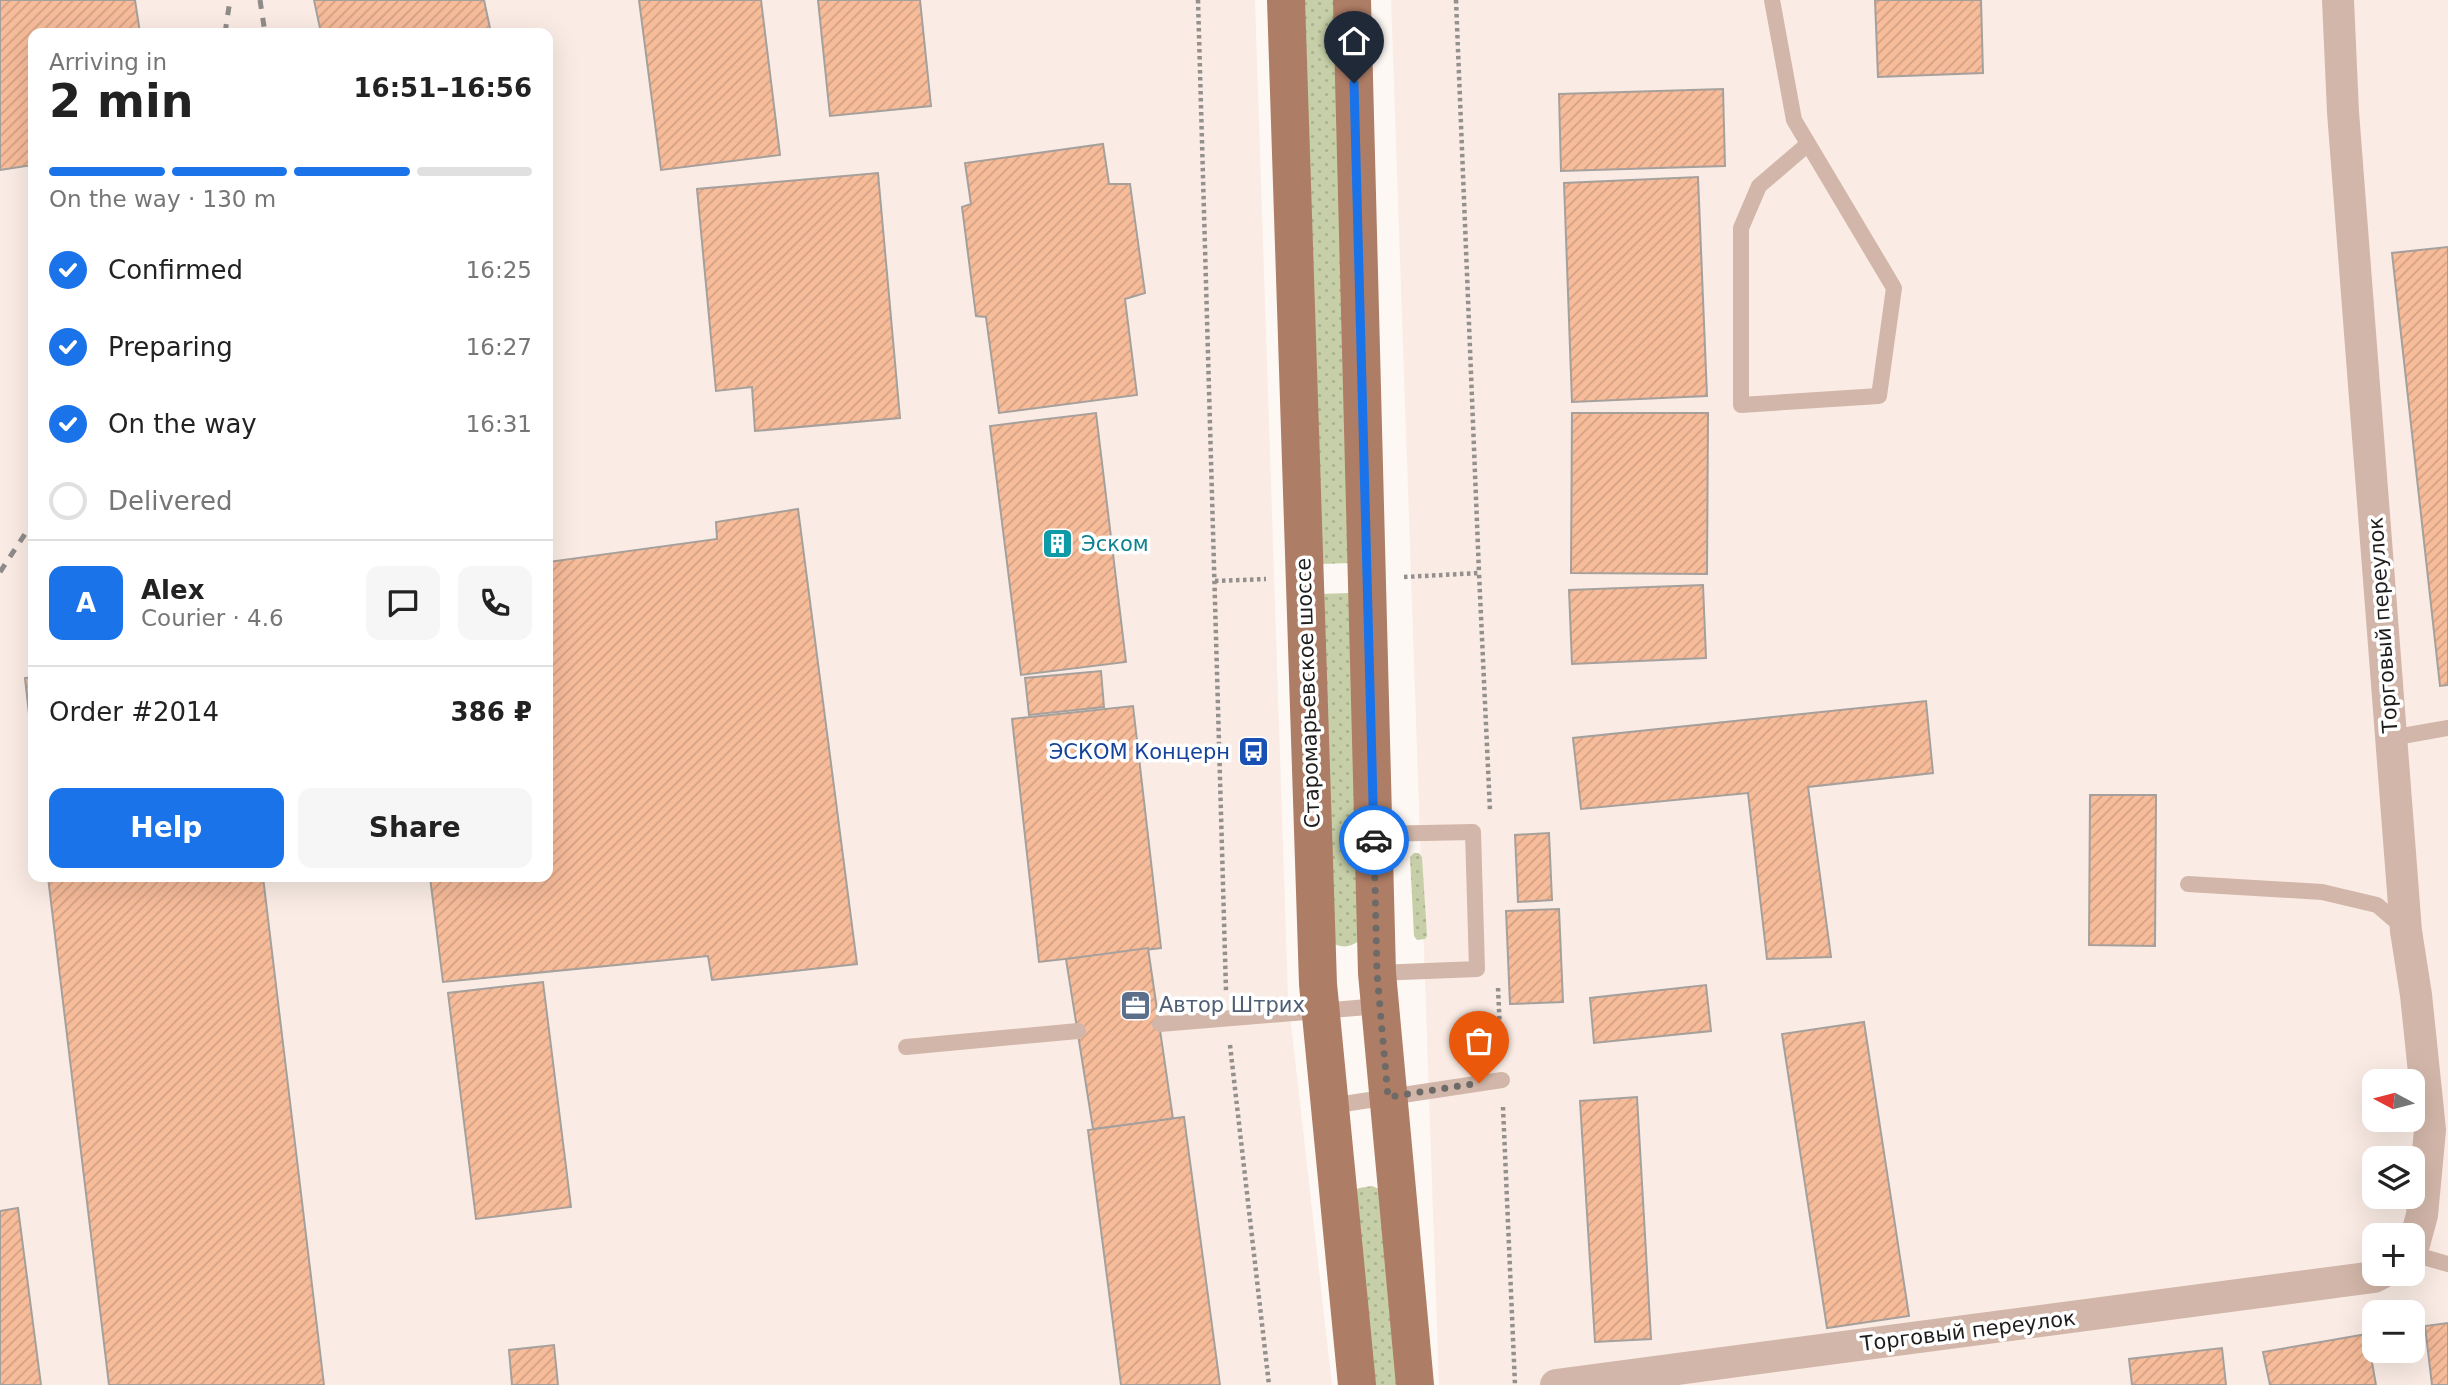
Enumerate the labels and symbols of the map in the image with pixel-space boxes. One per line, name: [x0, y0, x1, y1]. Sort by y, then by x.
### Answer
pin: [1324, 11, 1384, 83]
street label: Торговый переулок: [2363, 516, 2403, 735]
building icon: Эском: [1041, 527, 1075, 561]
place label: Эском: [1081, 532, 1149, 556]
street label: Старомарьевское шоссе: [1291, 557, 1325, 829]
bus stop icon: ЭСКОМ Концерн: [1236, 735, 1270, 769]
place label: ЭСКОМ Концерн: [1049, 740, 1230, 764]
courier: [1339, 805, 1409, 875]
office icon: Автор Штрих: [1119, 988, 1153, 1022]
place label: Автор Штрих: [1159, 993, 1305, 1017]
pin: [1449, 1011, 1509, 1083]
north arrow: [2362, 1069, 2426, 1132]
street label: Торговый переулок: [1858, 1306, 2077, 1356]

